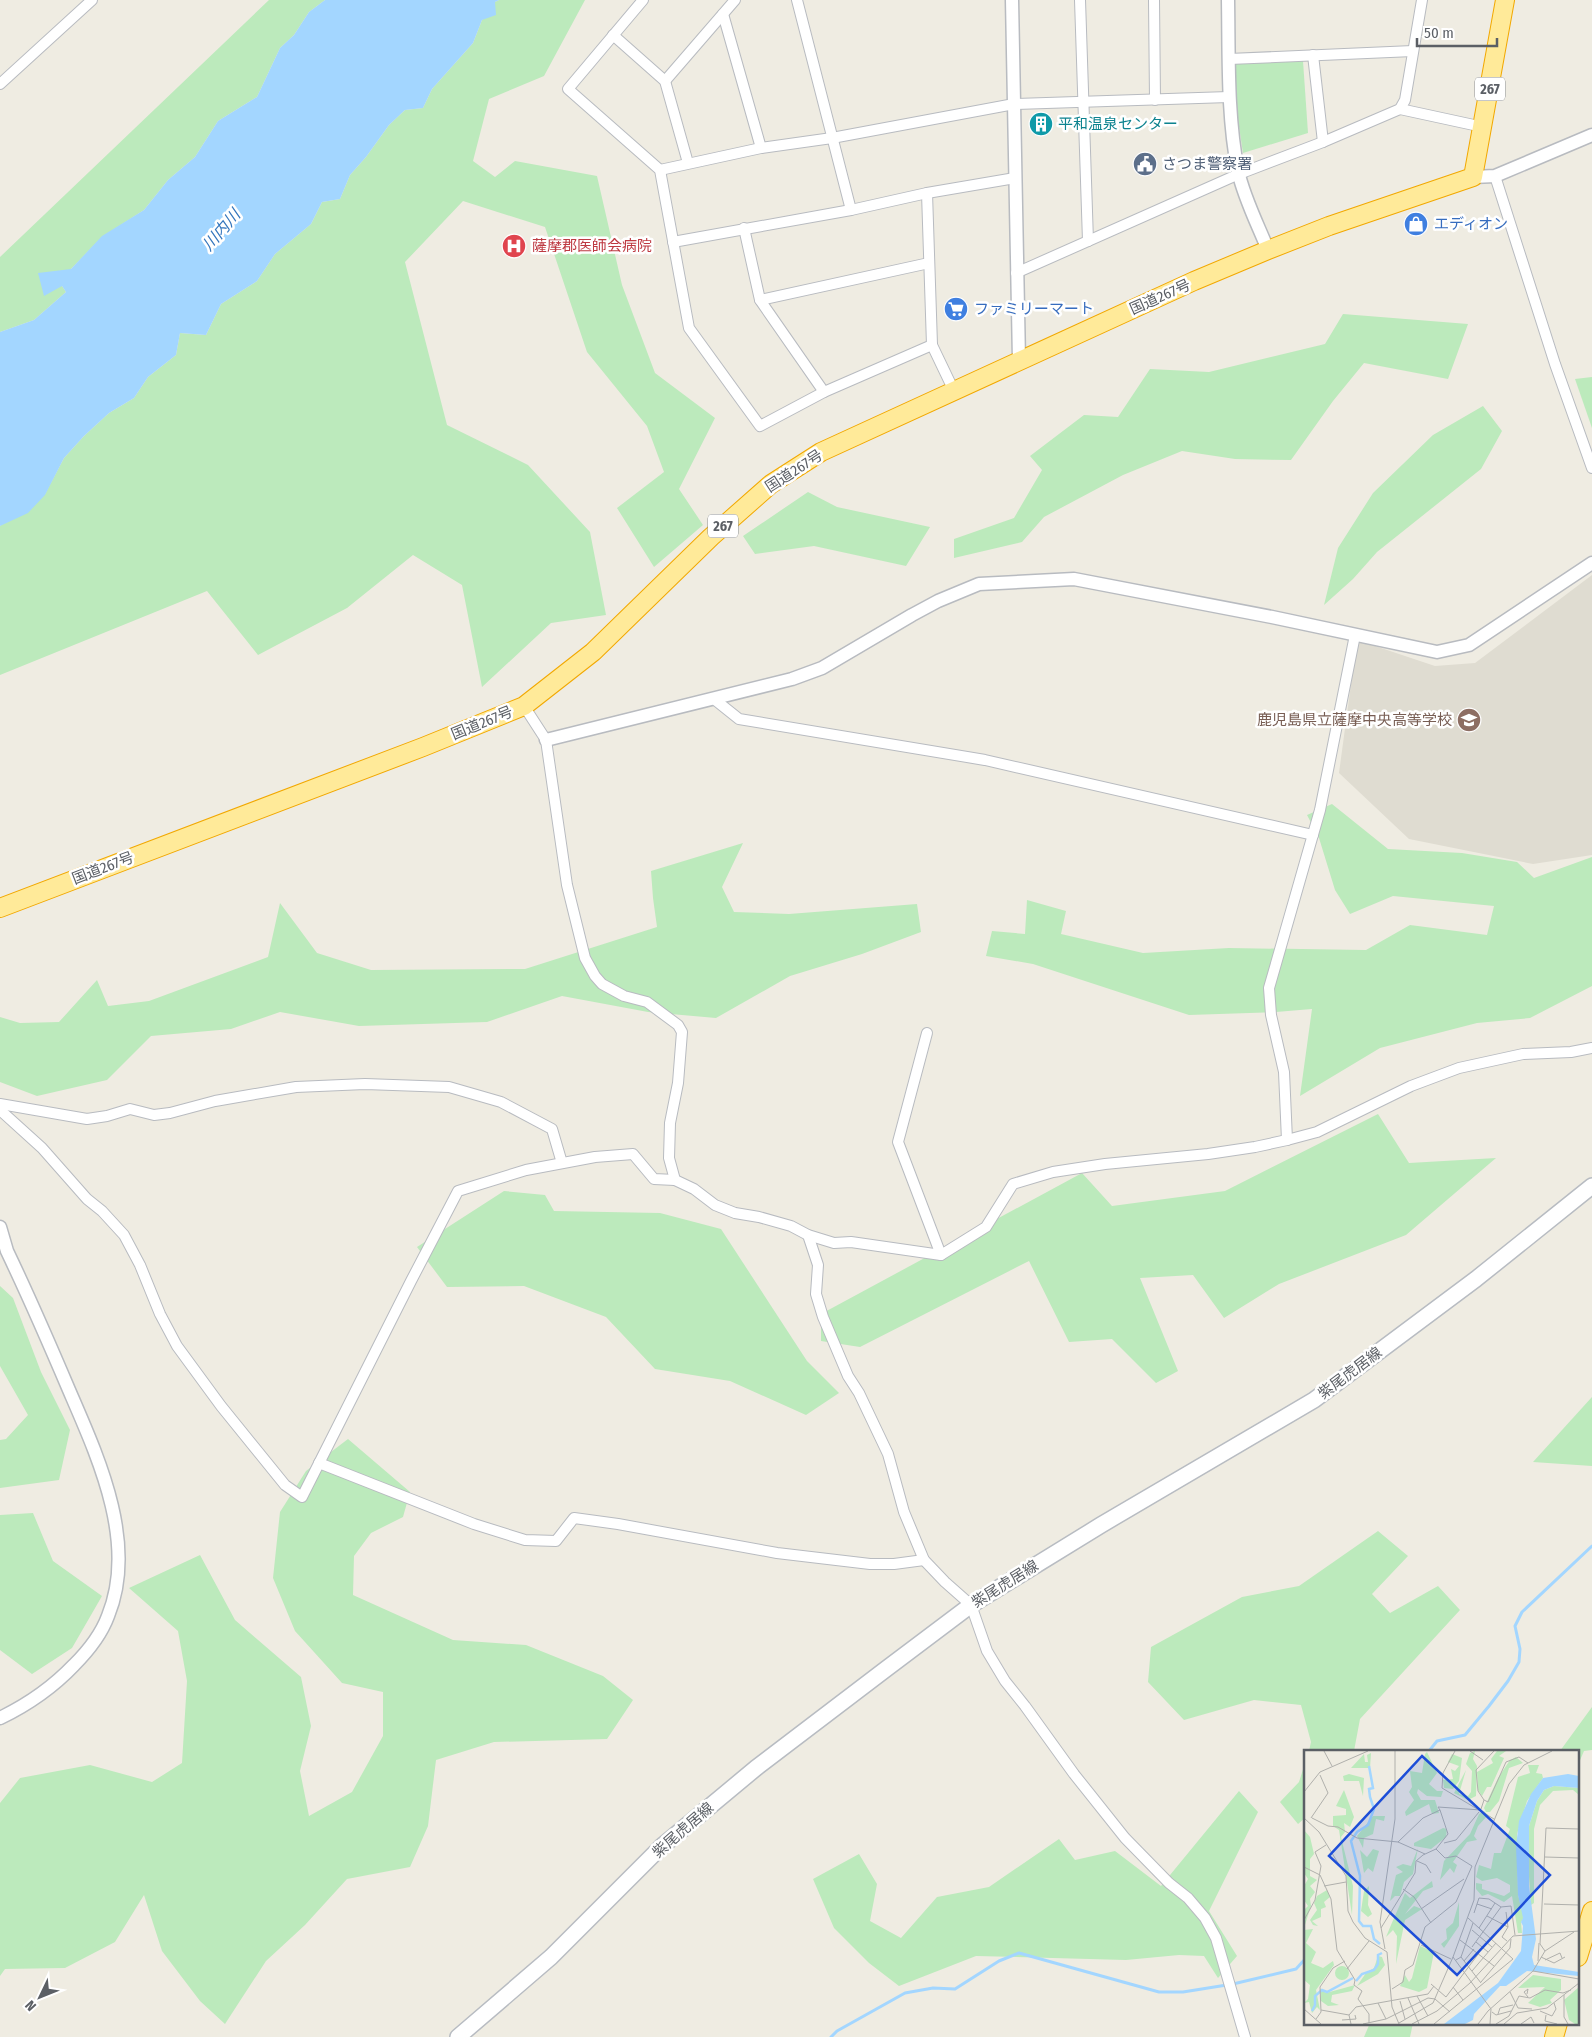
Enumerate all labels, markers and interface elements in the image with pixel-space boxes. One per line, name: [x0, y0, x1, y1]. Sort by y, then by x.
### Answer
scale bar: [1417, 15, 1497, 47]
text: 50 m: [1424, 24, 1454, 42]
road number: 267: [1475, 78, 1505, 100]
building icon: 平和温泉センター: [1028, 111, 1054, 137]
place label: 平和温泉センター: [1058, 115, 1178, 133]
public building icon: さつま警察署: [1132, 151, 1158, 177]
place label: さつま警察署: [1162, 155, 1252, 173]
water label: 川内川: [198, 204, 245, 254]
shop icon: エディオン: [1403, 211, 1429, 237]
place label: エディオン: [1434, 215, 1508, 233]
hospital icon: 薩摩郡医師会病院: [501, 233, 527, 259]
place label: 薩摩郡医師会病院: [532, 237, 652, 255]
street label: 国道267号: [1127, 276, 1193, 318]
supermarket icon: ファミリーマート: [943, 296, 969, 322]
place label: ファミリーマート: [974, 300, 1094, 318]
street label: 国道267号: [762, 446, 826, 496]
road number: 267: [708, 514, 738, 538]
street label: 国道267号: [449, 703, 515, 743]
school or university icon: 鹿児島県立薩摩中央高等学校: [1456, 707, 1482, 733]
place label: 鹿児島県立薩摩中央高等学校: [1257, 711, 1452, 729]
street label: 国道267号: [70, 848, 136, 888]
street label: 紫尾虎居線: [1315, 1343, 1385, 1403]
street label: 紫尾虎居線: [968, 1556, 1042, 1612]
inset map: [1304, 1750, 1580, 2024]
street label: 紫尾虎居線: [649, 1799, 717, 1861]
north arrow: [15, 1972, 65, 2022]
text: N: [22, 1997, 40, 2014]

